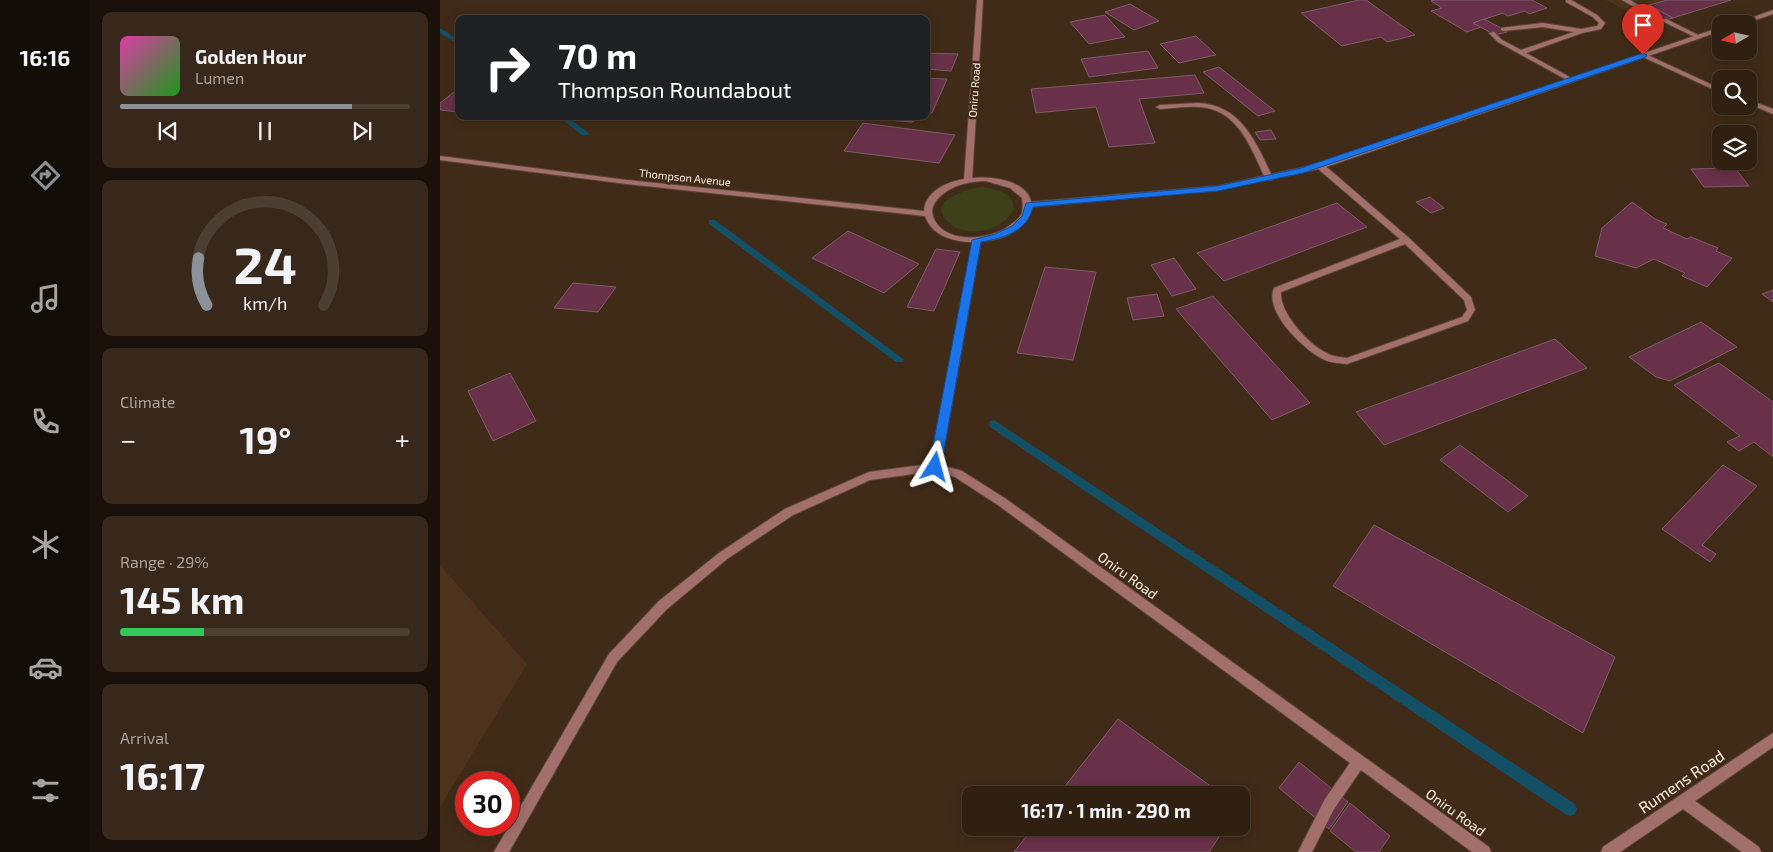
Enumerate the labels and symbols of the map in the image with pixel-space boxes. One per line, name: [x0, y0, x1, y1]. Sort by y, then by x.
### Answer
pin: [1622, 4, 1664, 55]
north arrow: [1712, 15, 1758, 60]
street label: Oniru Road: [966, 62, 982, 118]
street label: Thompson Avenue: [638, 166, 732, 188]
position arrow: [908, 440, 960, 492]
street label: Oniru Road: [1095, 548, 1161, 602]
street label: Rumens Road: [1634, 745, 1728, 817]
speed limit sign: 30: [455, 771, 520, 836]
street label: Oniru Road: [1423, 785, 1489, 839]

